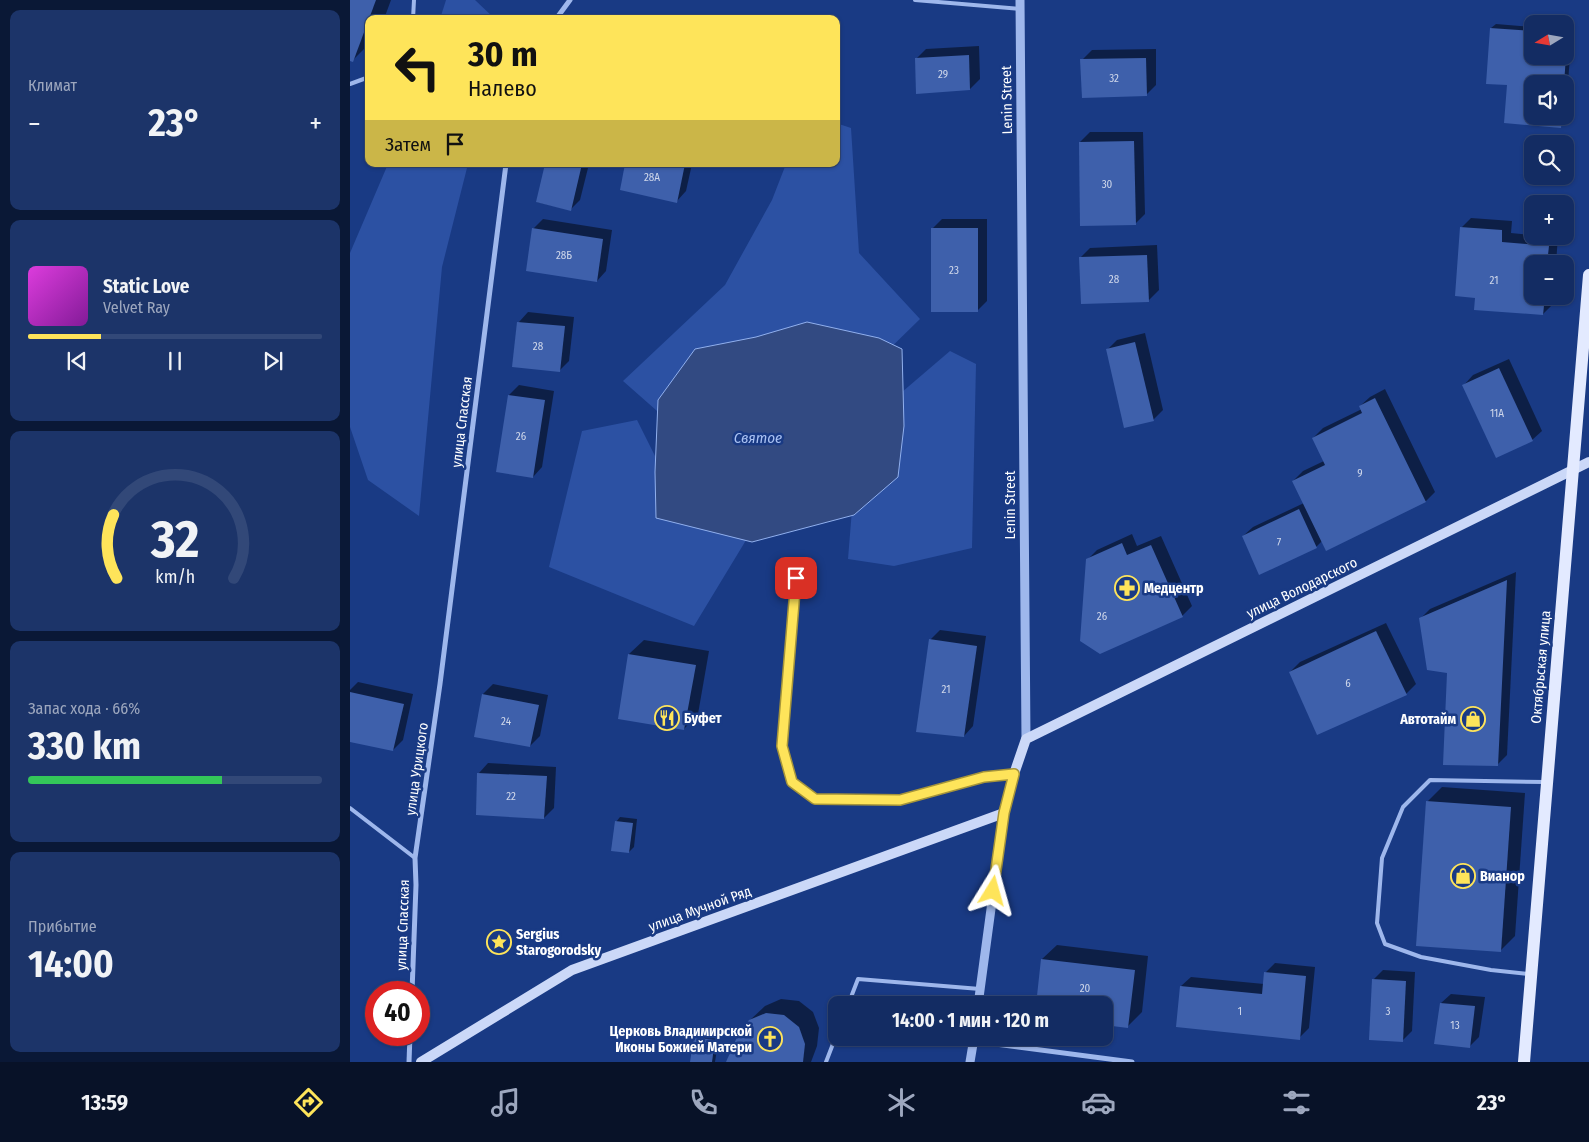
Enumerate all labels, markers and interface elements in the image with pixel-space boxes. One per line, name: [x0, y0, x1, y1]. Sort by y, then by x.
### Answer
north arrow: [1524, 15, 1574, 65]
map controls: [1524, 15, 1574, 305]
text: 30 m: [468, 33, 538, 75]
icon: left: [385, 35, 450, 100]
street label: Lenin Street: [998, 65, 1016, 135]
house number: 29: [938, 68, 948, 81]
house number: 32: [1109, 72, 1119, 85]
text: Налево: [468, 75, 537, 102]
button: sound: [1524, 75, 1574, 125]
text: Климат: [28, 76, 77, 95]
text: 23°: [148, 100, 202, 146]
text: −: [28, 107, 41, 140]
text: +: [309, 107, 322, 140]
icon: arrive: [441, 130, 469, 158]
text: Затем: [385, 133, 431, 156]
button: search: [1524, 135, 1574, 185]
house number: 28А: [644, 171, 660, 184]
house number: 30: [1102, 178, 1113, 191]
button: +: [1524, 195, 1574, 245]
house number: 28Б: [556, 249, 572, 262]
button: −: [1524, 255, 1574, 305]
house number: 23: [949, 264, 959, 277]
house number: 28: [1109, 273, 1120, 286]
house number: 21: [1490, 274, 1498, 287]
text: Static Love: [103, 275, 190, 298]
text: Velvet Ray: [103, 298, 170, 317]
house number: 28: [533, 340, 544, 353]
icon: previous: [63, 347, 91, 375]
icon: pause: [161, 347, 189, 375]
icon: next: [259, 347, 287, 375]
street label: улица Спасская: [448, 376, 476, 468]
house number: 11А: [1490, 407, 1504, 420]
water label: Святое: [734, 429, 782, 447]
house number: 26: [516, 430, 527, 443]
house number: 9: [1357, 467, 1363, 480]
street label: Lenin Street: [1002, 470, 1019, 539]
text: 32: [150, 508, 199, 571]
house number: 7: [1277, 536, 1282, 549]
street label: улица Володарского: [1244, 554, 1360, 622]
pin: [775, 557, 817, 599]
icon: arrive: [782, 564, 810, 592]
text: km/h: [155, 566, 195, 588]
pharmacy icon: Медцентр: [1114, 575, 1140, 601]
place label: Медцентр: [1144, 580, 1204, 597]
house number: 26: [1097, 610, 1108, 623]
street label: Октябрьская улица: [1528, 610, 1554, 724]
house number: 6: [1345, 677, 1351, 690]
house number: 21: [942, 683, 950, 696]
text: Запас хода · 66%: [28, 699, 140, 718]
restaurant icon: Буфет: [654, 705, 680, 731]
shop icon: Автотайм: [1460, 706, 1486, 732]
place label: Буфет: [684, 710, 722, 727]
place label: Автотайм: [1399, 711, 1456, 728]
house number: 24: [501, 715, 512, 728]
street label: улица Урицкого: [402, 721, 432, 817]
text: 330 km: [28, 723, 141, 769]
house number: 22: [506, 790, 516, 803]
shop icon: Вианор: [1450, 863, 1476, 889]
position arrow: [966, 864, 1018, 916]
place label: Вианор: [1480, 868, 1525, 885]
street label: улица Спасская: [393, 879, 413, 971]
street label: улица Мучной Ряд: [646, 883, 754, 935]
text: Прибытие: [28, 917, 97, 936]
place label: Sergius Starogorodsky: [516, 926, 601, 959]
place icon: Sergius Starogorodsky: [486, 929, 512, 955]
text: 14:00: [28, 941, 114, 987]
speed limit sign: 40: [365, 981, 430, 1046]
house number: 20: [1080, 982, 1091, 995]
house number: 1: [1238, 1005, 1242, 1018]
house number: 3: [1386, 1005, 1391, 1018]
text: 14:00 · 1 мин · 120 m: [892, 1009, 1049, 1032]
house number: 13: [1450, 1019, 1460, 1032]
place label: Церковь Владимирской Иконы Божией Матери: [609, 1023, 752, 1056]
church icon: Церковь Владимирской Иконы Божией Матери: [757, 1026, 783, 1052]
icon: directions: [291, 1085, 326, 1120]
icon: music: [488, 1085, 523, 1120]
icon: phone: [686, 1085, 721, 1120]
icon: climate: [884, 1085, 919, 1120]
icon: car: [1081, 1085, 1116, 1120]
icon: filters: [1279, 1085, 1314, 1120]
text: 13:59: [81, 1089, 128, 1116]
text: 23°: [1477, 1089, 1508, 1116]

